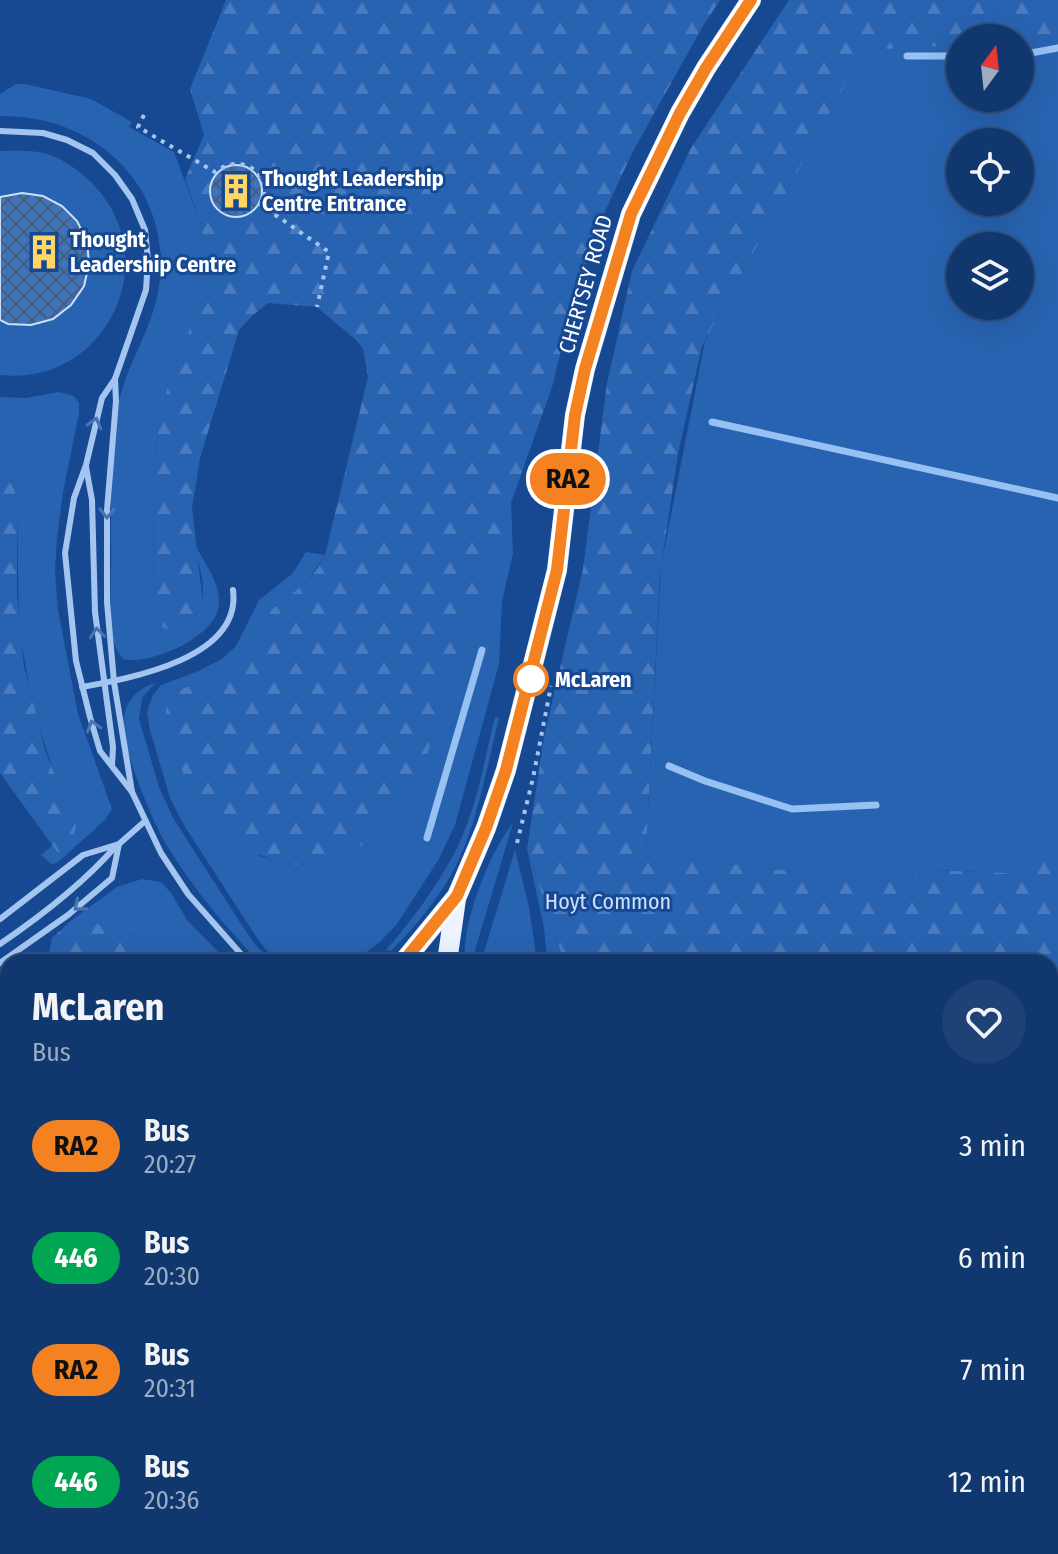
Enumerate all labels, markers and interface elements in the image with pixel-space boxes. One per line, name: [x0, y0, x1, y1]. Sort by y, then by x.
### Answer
north arrow: [946, 24, 1034, 112]
map controls: [946, 24, 1034, 320]
button: locate: [946, 128, 1034, 216]
place label: Thought Leadership Centre Entrance: [262, 165, 444, 217]
building icon: Thought Leadership Centre Entrance: [217, 172, 255, 210]
street label: CHERTSEY ROAD: [553, 212, 618, 357]
place label: Thought Leadership Centre: [70, 226, 236, 278]
button: layers: [946, 232, 1034, 320]
building icon: Thought Leadership Centre: [25, 233, 63, 271]
one-way arrow: [85, 416, 102, 430]
line badge: RA2: [522, 453, 614, 505]
text: RA2: [546, 462, 590, 495]
one-way arrow: [98, 507, 116, 520]
one-way arrow: [89, 626, 106, 639]
marker: McLaren: [514, 662, 548, 696]
place label: McLaren: [555, 666, 632, 693]
one-way arrow: [86, 720, 102, 734]
park label: Hoyt Common: [545, 888, 671, 915]
one-way arrow: [74, 896, 89, 911]
button: heart: [942, 980, 1026, 1064]
text: McLaren: [32, 984, 164, 1030]
text: Bus: [32, 1037, 71, 1068]
text: Bus: [144, 1113, 189, 1149]
text: 3 min: [959, 1128, 1026, 1164]
text: RA2: [54, 1129, 98, 1162]
text: 20:27: [144, 1149, 196, 1180]
text: Bus: [144, 1225, 189, 1261]
text: 6 min: [958, 1240, 1026, 1276]
text: 446: [54, 1241, 98, 1274]
text: 20:30: [144, 1261, 200, 1292]
text: Bus: [144, 1337, 189, 1373]
text: 7 min: [960, 1352, 1026, 1388]
text: RA2: [54, 1353, 98, 1386]
text: 20:31: [144, 1373, 196, 1404]
text: Bus: [144, 1449, 189, 1485]
text: 12 min: [948, 1464, 1026, 1500]
text: 446: [54, 1465, 98, 1498]
text: 20:36: [144, 1485, 199, 1516]

